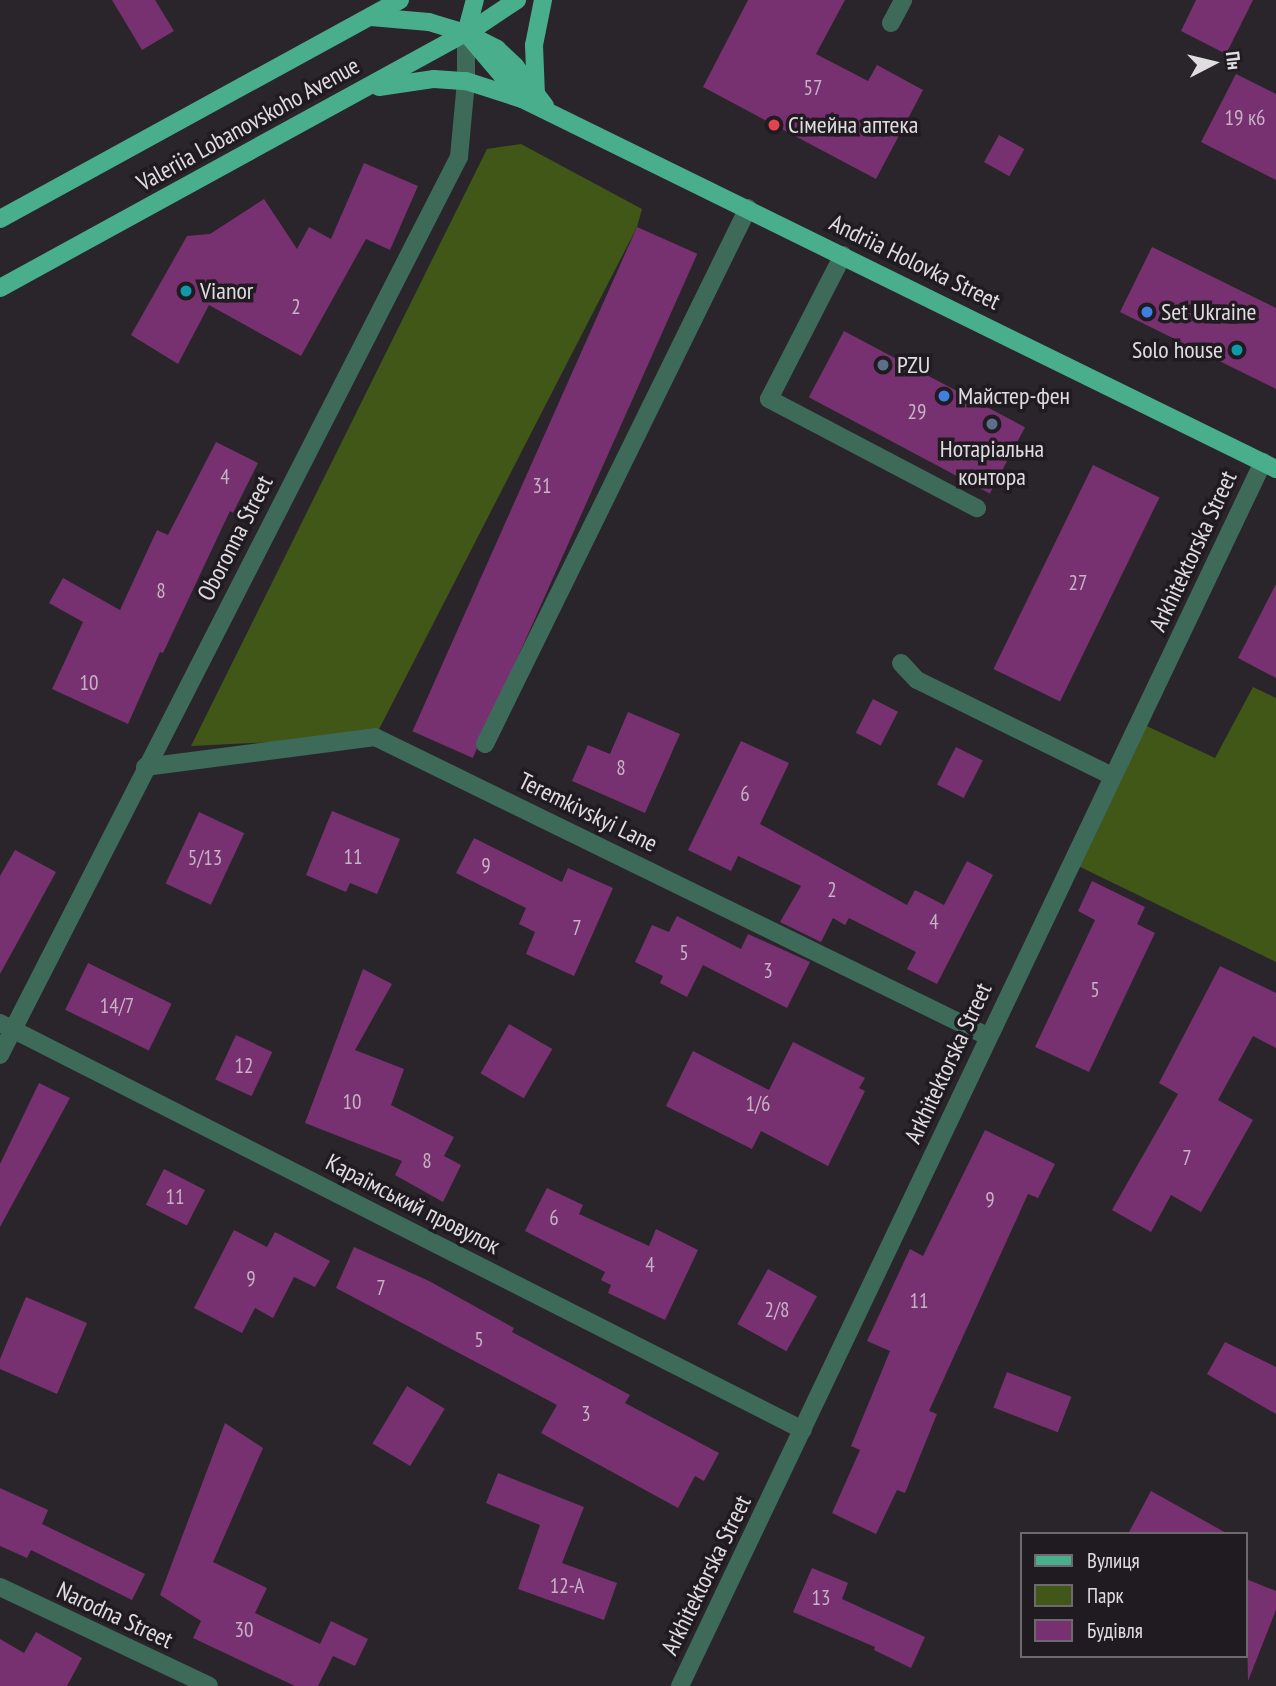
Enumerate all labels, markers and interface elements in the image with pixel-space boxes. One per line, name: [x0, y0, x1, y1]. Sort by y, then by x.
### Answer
north arrow: [1178, 28, 1248, 98]
text: Пн: [1221, 50, 1247, 71]
street label: Valeriia Lobanovskoho Avenue: [131, 51, 365, 197]
house number: 57: [804, 75, 822, 101]
house number: 19 к6: [1225, 105, 1265, 131]
place label: Сімейна аптека: [788, 111, 918, 139]
marker: Сімейна аптека: [766, 117, 782, 133]
street label: Andriia Holovka Street: [825, 208, 1005, 316]
place label: Vianor: [200, 277, 253, 305]
marker: Vianor: [178, 283, 194, 299]
house number: 2: [291, 294, 301, 320]
place label: Set Ukraine: [1161, 298, 1257, 326]
marker: Set Ukraine: [1139, 304, 1155, 320]
place label: Solo house: [1132, 336, 1223, 364]
marker: Solo house: [1229, 342, 1245, 358]
place label: PZU: [897, 351, 930, 379]
marker: PZU: [875, 357, 891, 373]
place label: Майстер-фен: [958, 382, 1070, 410]
marker: Майстер-фен: [936, 388, 952, 404]
house number: 29: [908, 399, 926, 425]
marker: Нотаріальна контора: [984, 416, 1000, 432]
place label: Нотаріальна контора: [940, 435, 1044, 491]
house number: 4: [220, 464, 230, 490]
street label: Arkhitektorska Street: [1143, 466, 1243, 636]
street label: Oboronna Street: [191, 471, 279, 605]
house number: 31: [533, 473, 551, 499]
house number: 27: [1069, 570, 1087, 596]
house number: 8: [156, 578, 166, 604]
house number: 10: [80, 670, 98, 696]
house number: 8: [616, 755, 626, 781]
street label: Teremkivskyi Lane: [514, 766, 662, 858]
house number: 6: [740, 781, 750, 807]
house number: 11: [344, 844, 362, 870]
house number: 5/13: [188, 845, 222, 871]
house number: 9: [481, 853, 491, 879]
house number: 2: [827, 877, 837, 903]
house number: 4: [929, 909, 939, 935]
house number: 7: [572, 915, 582, 941]
house number: 5: [679, 940, 689, 966]
house number: 3: [763, 958, 773, 984]
house number: 5: [1090, 977, 1100, 1003]
street label: Arkhitektorska Street: [898, 978, 998, 1148]
house number: 14/7: [100, 993, 134, 1019]
house number: 12: [235, 1053, 253, 1079]
house number: 10: [343, 1089, 361, 1115]
house number: 1/6: [745, 1091, 771, 1117]
house number: 7: [1182, 1145, 1192, 1171]
street label: Караїмський провулок: [321, 1148, 505, 1260]
house number: 8: [422, 1148, 432, 1174]
house number: 11: [166, 1184, 184, 1210]
house number: 9: [985, 1187, 995, 1213]
house number: 6: [549, 1205, 559, 1231]
house number: 4: [645, 1252, 655, 1278]
house number: 9: [246, 1266, 256, 1292]
house number: 7: [376, 1275, 386, 1301]
house number: 11: [910, 1288, 928, 1314]
house number: 2/8: [764, 1297, 790, 1323]
house number: 5: [474, 1327, 484, 1353]
house number: 3: [581, 1401, 591, 1427]
street label: Arkhitektorska Street: [655, 1491, 757, 1659]
legend: [1020, 1532, 1248, 1658]
text: Вулиця: [1087, 1547, 1140, 1574]
house number: 12-А: [550, 1573, 584, 1599]
street label: Narodna Street: [52, 1576, 178, 1654]
text: Парк: [1087, 1582, 1124, 1609]
house number: 13: [812, 1585, 830, 1611]
house number: 30: [235, 1617, 253, 1643]
text: Будівля: [1087, 1617, 1143, 1644]

